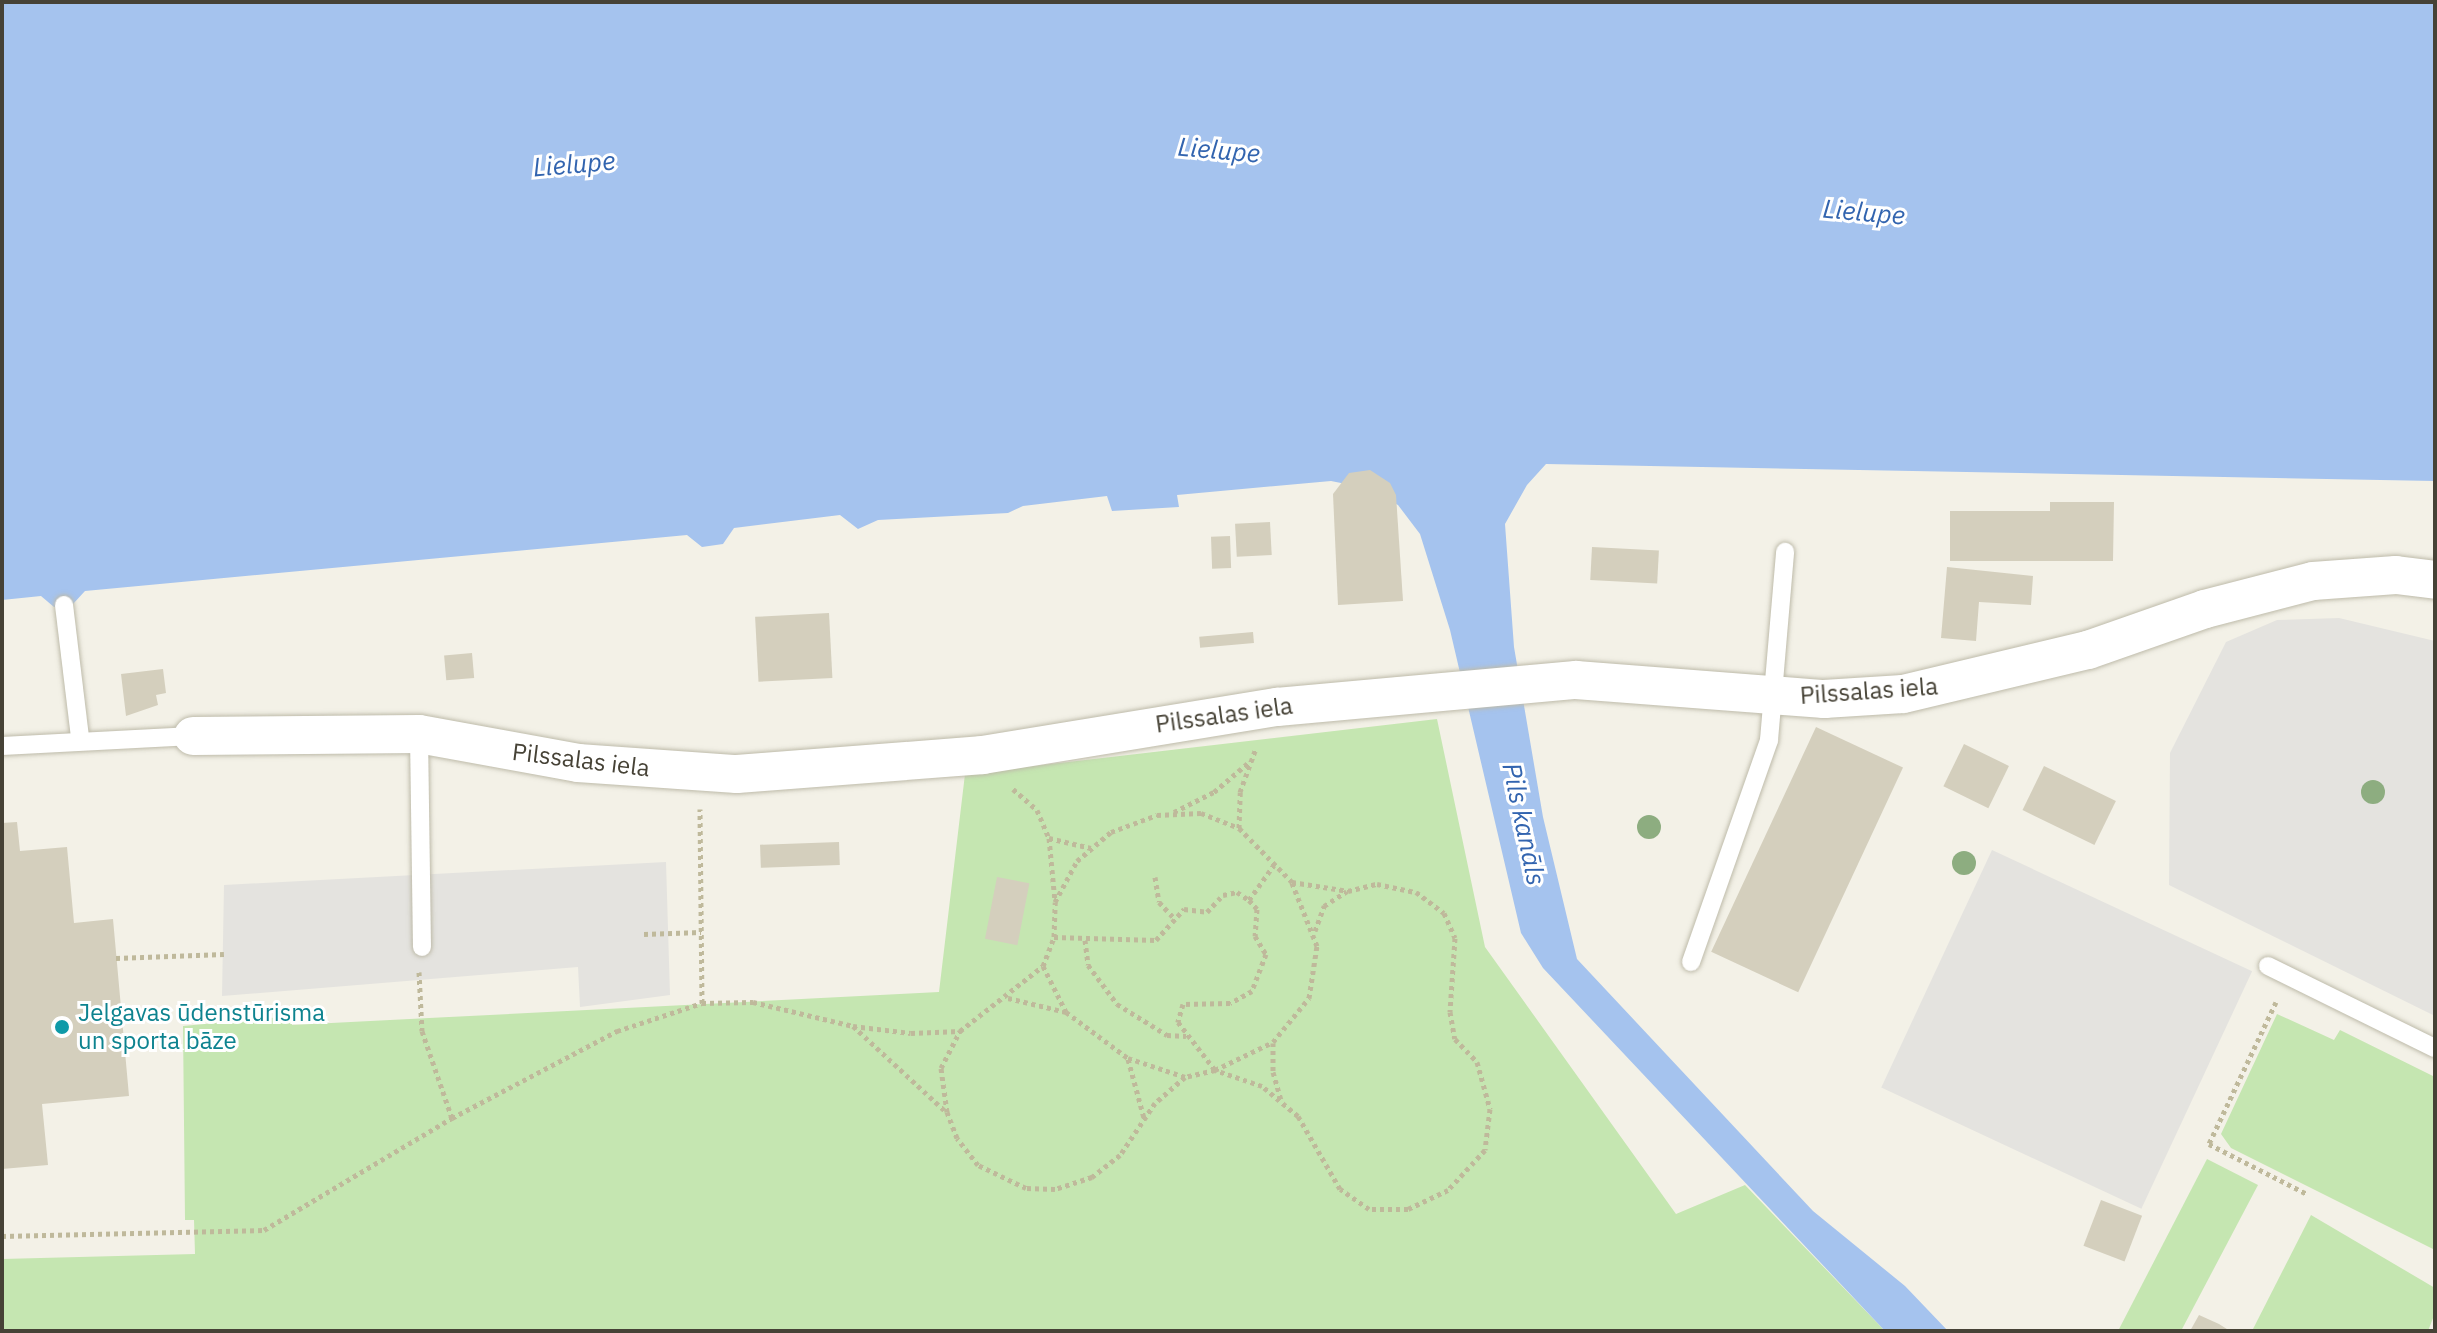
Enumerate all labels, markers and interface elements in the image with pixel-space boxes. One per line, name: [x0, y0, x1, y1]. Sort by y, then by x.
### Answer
water label: Lielupe: [1177, 131, 1261, 169]
water label: Lielupe: [532, 145, 616, 183]
water label: Lielupe: [1822, 193, 1906, 231]
street label: Pilssalas iela: [1799, 672, 1939, 710]
street label: Pilssalas iela: [1154, 691, 1294, 739]
street label: Pilssalas iela: [511, 737, 651, 783]
water label: Pils kanāls: [1496, 760, 1552, 888]
place label: Jelgavas ūdenstūrisma un sporta bāze: [78, 999, 325, 1055]
marker: Jelgavas ūdenstūrisma un sporta bāze: [53, 1018, 71, 1036]

